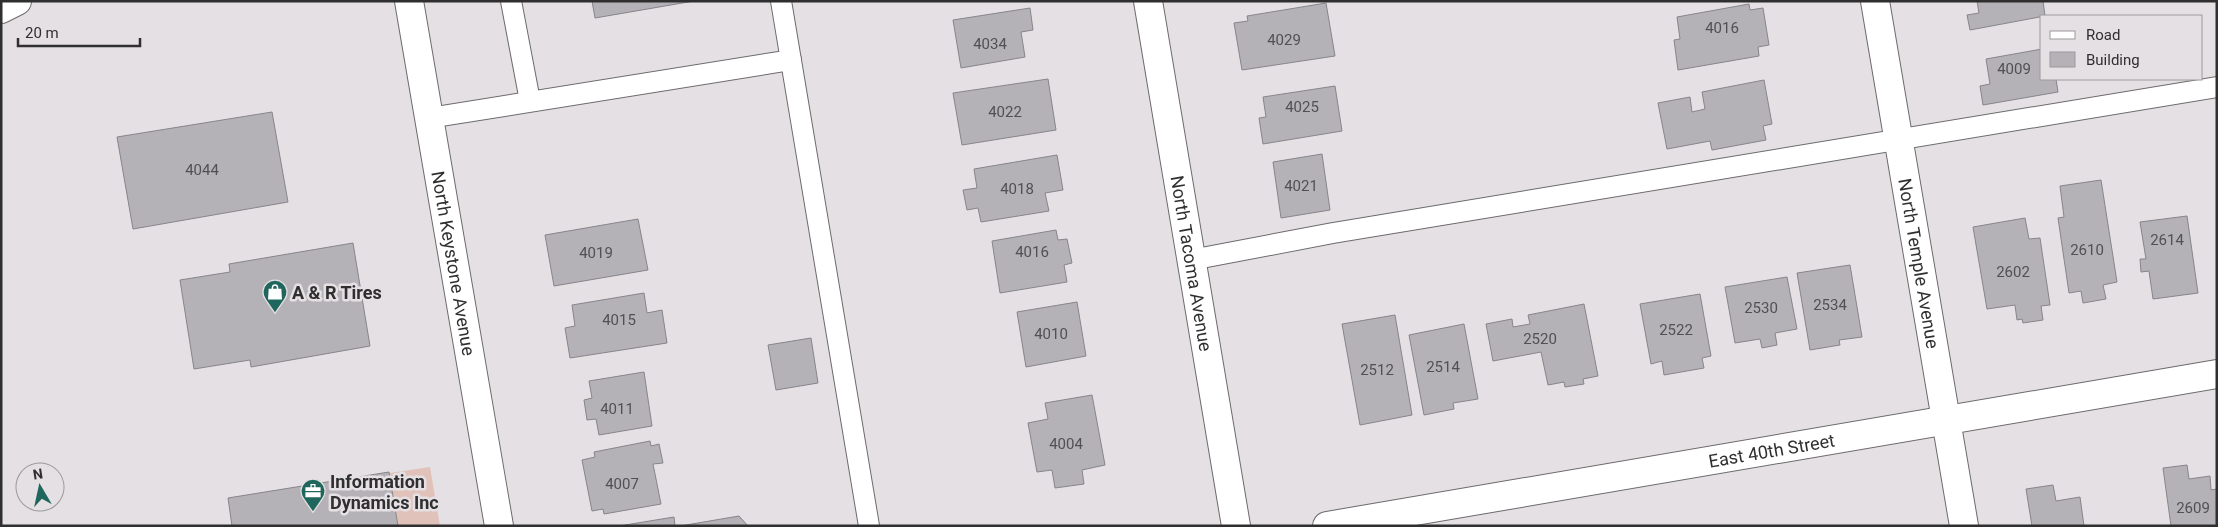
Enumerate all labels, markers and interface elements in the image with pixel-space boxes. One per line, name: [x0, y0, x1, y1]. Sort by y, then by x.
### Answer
scale bar: [18, 15, 140, 47]
legend: [2040, 15, 2203, 80]
house number: 4016: [1705, 19, 1739, 37]
text: 20 m: [25, 24, 59, 42]
text: Road: [2086, 26, 2120, 44]
house number: 4029: [1267, 31, 1301, 49]
house number: 4034: [973, 35, 1007, 53]
text: Building: [2086, 51, 2140, 69]
house number: 4009: [1997, 60, 2031, 78]
house number: 4025: [1285, 98, 1319, 116]
house number: 4022: [988, 103, 1022, 121]
house number: 4044: [185, 161, 219, 179]
street label: North Keystone Avenue: [428, 169, 480, 357]
street label: North Tacoma Avenue: [1167, 174, 1217, 353]
house number: 4021: [1284, 177, 1318, 195]
street label: North Temple Avenue: [1895, 177, 1944, 350]
house number: 4018: [1000, 180, 1034, 198]
house number: 2614: [2150, 231, 2184, 249]
house number: 2610: [2070, 241, 2104, 259]
house number: 4016: [1015, 243, 1049, 261]
house number: 4019: [579, 244, 613, 262]
house number: 2602: [1996, 263, 2030, 281]
shop icon: A & R Tires: [262, 279, 288, 313]
place label: A & R Tires: [292, 282, 382, 303]
house number: 2534: [1813, 296, 1847, 314]
house number: 2530: [1744, 299, 1778, 317]
house number: 4015: [602, 311, 636, 329]
house number: 2522: [1659, 321, 1693, 339]
house number: 4010: [1034, 325, 1068, 343]
house number: 2520: [1523, 330, 1557, 348]
house number: 2514: [1426, 358, 1460, 376]
house number: 2512: [1360, 361, 1394, 379]
house number: 4011: [600, 400, 634, 418]
street label: East 40th Street: [1707, 429, 1836, 471]
house number: 4004: [1049, 435, 1083, 453]
north arrow: [15, 462, 65, 512]
text: N: [32, 465, 44, 483]
place label: Information Dynamics Inc: [330, 471, 439, 513]
house number: 4007: [605, 475, 639, 493]
office icon: Information Dynamics Inc: [300, 478, 326, 512]
house number: 2609: [2176, 499, 2210, 517]

